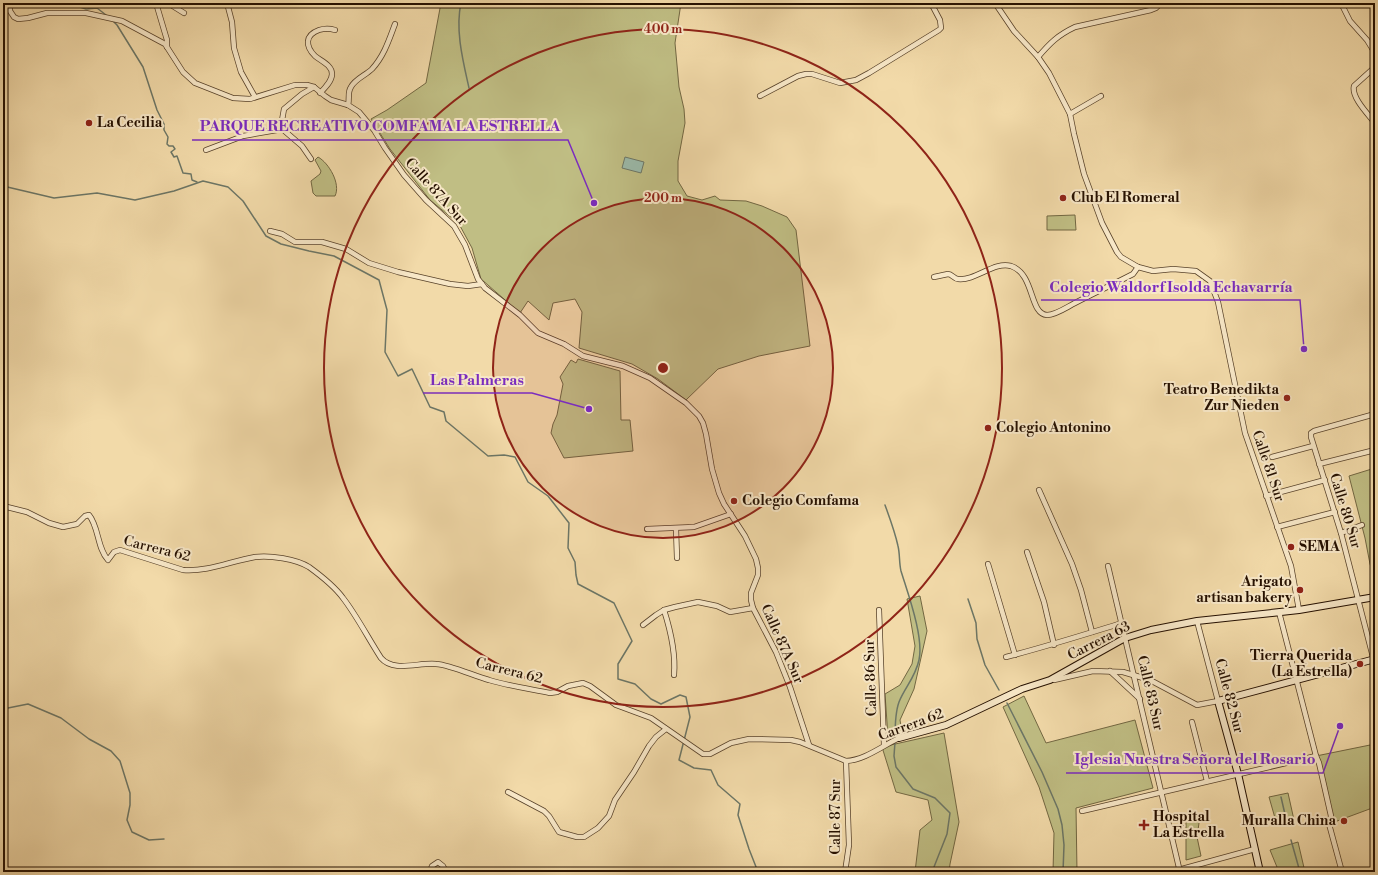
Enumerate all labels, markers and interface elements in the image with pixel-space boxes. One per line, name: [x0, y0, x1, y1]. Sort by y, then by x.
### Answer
text: 400 m: [644, 22, 682, 37]
callout: PARQUE RECREATIVO COMFAMA LA ESTRELLA: [192, 113, 568, 140]
place label: La Cecilia: [97, 114, 163, 132]
text: PARQUE RECREATIVO COMFAMA LA ESTRELLA: [200, 117, 560, 136]
marker: La Cecilia: [84, 118, 94, 128]
street label: Calle 87A Sur: [401, 154, 471, 230]
place label: Club El Romeral: [1071, 189, 1180, 207]
text: 200 m: [644, 191, 682, 206]
marker: Club El Romeral: [1058, 193, 1068, 203]
callout: Colegio Waldorf Isolda Echavarría: [1041, 273, 1300, 300]
text: Colegio Waldorf Isolda Echavarría: [1049, 278, 1294, 297]
centre of rings: [656, 361, 670, 375]
callout: Las Palmeras: [423, 366, 532, 393]
text: Las Palmeras: [430, 371, 524, 390]
place label: Teatro Benedikta Zur Nieden: [1164, 381, 1279, 415]
marker: Teatro Benedikta Zur Nieden: [1282, 393, 1292, 403]
place label: Colegio Antonino: [996, 419, 1111, 437]
marker: Colegio Antonino: [983, 423, 993, 433]
street label: Calle 81 Sur: [1247, 428, 1289, 504]
street label: Calle 80 Sur: [1325, 471, 1365, 551]
place label: Colegio Comfama: [742, 492, 859, 510]
marker: Colegio Comfama: [729, 496, 739, 506]
street label: Carrera 62: [122, 532, 192, 566]
place label: SEMA: [1299, 538, 1341, 556]
marker: SEMA: [1286, 542, 1296, 552]
place label: Arigato artisan bakery: [1196, 573, 1293, 607]
marker: Arigato artisan bakery: [1295, 585, 1305, 595]
street label: Calle 87A Sur: [756, 602, 808, 686]
street label: Carrera 63: [1065, 617, 1134, 665]
street label: Calle 86 Sur: [861, 639, 881, 717]
place label: Tierra Querida (La Estrella): [1250, 647, 1352, 681]
street label: Carrera 62: [474, 654, 544, 688]
street label: Calle 83 Sur: [1133, 654, 1167, 732]
street label: Calle 82 Sur: [1210, 657, 1248, 735]
marker: Tierra Querida (La Estrella): [1355, 659, 1365, 669]
street label: Carrera 62: [876, 705, 946, 745]
callout: Iglesia Nuestra Señora del Rosario: [1066, 746, 1323, 773]
text: Iglesia Nuestra Señora del Rosario: [1074, 750, 1316, 769]
street label: Calle 87 Sur: [827, 779, 845, 855]
place label: Hospital La Estrella: [1153, 808, 1225, 842]
place label: Muralla China: [1242, 812, 1336, 830]
marker: Muralla China: [1339, 816, 1349, 826]
marker: Hospital La Estrella: [1138, 819, 1150, 831]

